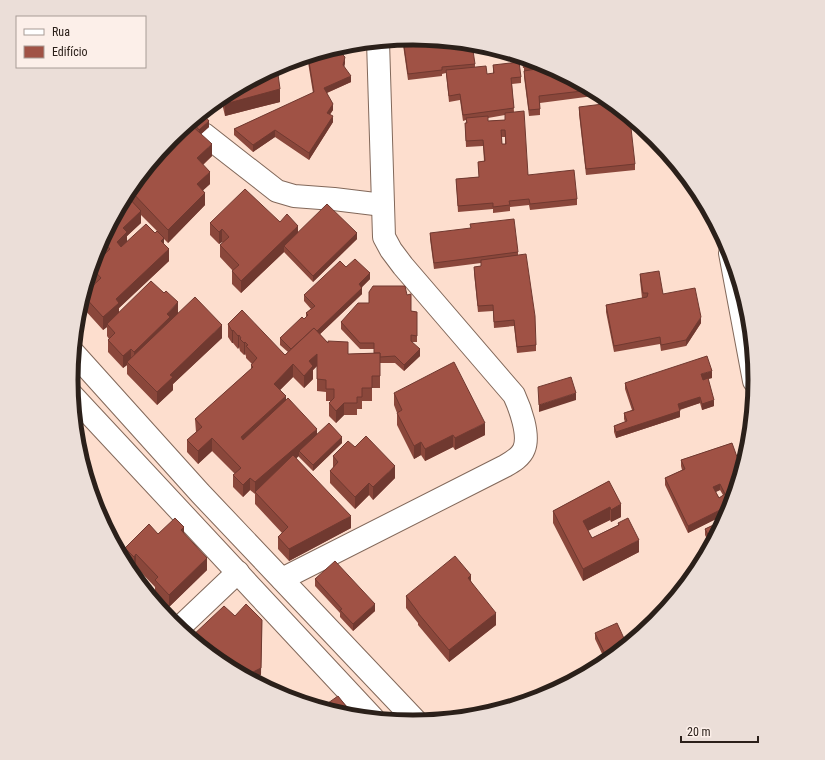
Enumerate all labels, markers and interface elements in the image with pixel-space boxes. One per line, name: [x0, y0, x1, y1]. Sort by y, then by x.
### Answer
legend: [16, 16, 146, 68]
text: Rua: [52, 25, 70, 39]
text: Edifício: [52, 45, 88, 59]
scale bar: [681, 718, 758, 744]
text: 20 m: [687, 725, 711, 739]

